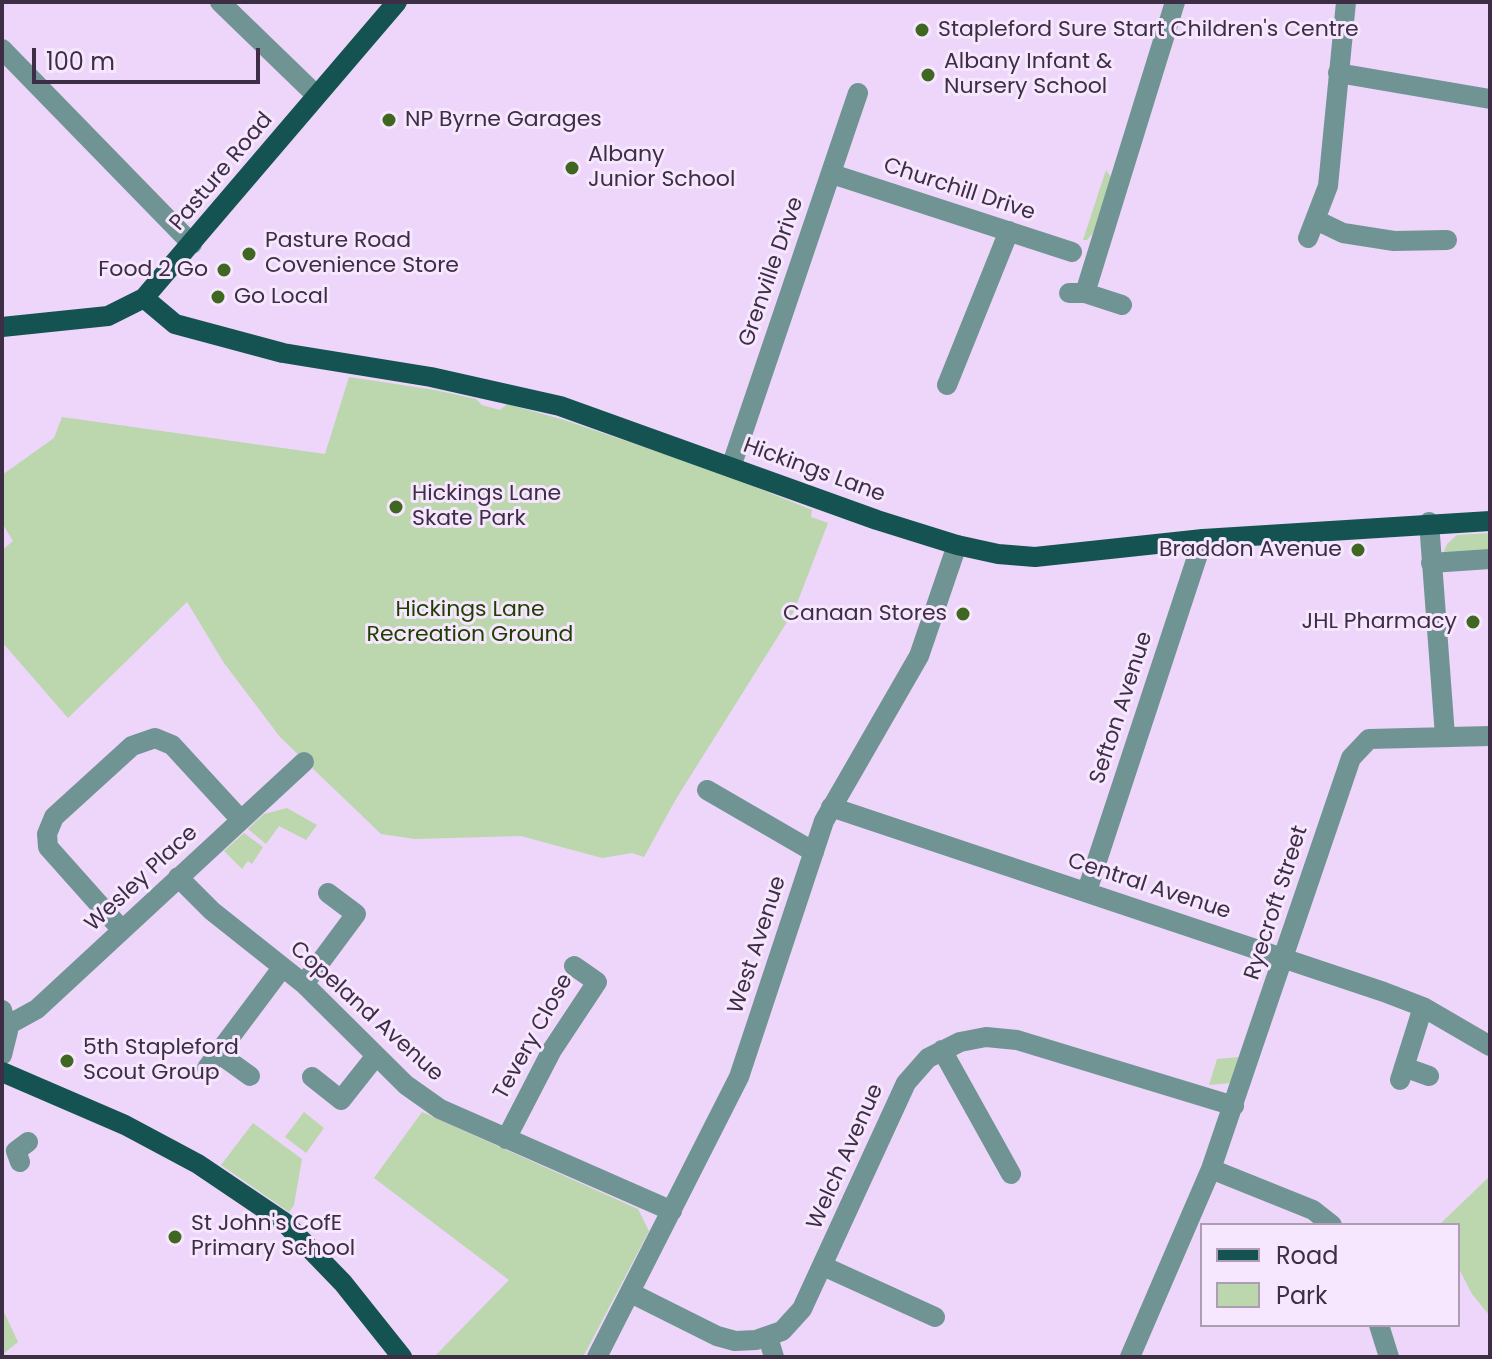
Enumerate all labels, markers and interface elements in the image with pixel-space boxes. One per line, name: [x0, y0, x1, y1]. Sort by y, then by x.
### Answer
place label: Stapleford Sure Start Children's Centre: [938, 17, 1359, 43]
marker: Stapleford Sure Start Children's Centre: [913, 21, 931, 39]
scale bar: [36, 32, 264, 82]
text: 100 m: [46, 45, 115, 78]
place label: Albany Infant & Nursery School: [944, 49, 1112, 100]
marker: Albany Infant & Nursery School: [919, 66, 937, 84]
place label: NP Byrne Garages: [405, 107, 602, 133]
street label: Pasture Road: [165, 108, 279, 236]
marker: NP Byrne Garages: [380, 111, 398, 129]
place label: Albany Junior School: [588, 142, 735, 194]
street label: Churchill Drive: [880, 153, 1038, 227]
marker: Albany Junior School: [563, 159, 581, 177]
street label: Grenville Drive: [734, 194, 810, 350]
place label: Pasture Road Covenience Store: [265, 228, 459, 280]
marker: Pasture Road Covenience Store: [240, 245, 258, 263]
place label: Food 2 Go: [98, 257, 208, 283]
marker: Food 2 Go: [215, 261, 233, 279]
place label: Go Local: [234, 284, 328, 310]
marker: Go Local: [209, 288, 227, 306]
street label: Hickings Lane: [739, 433, 889, 509]
place label: Hickings Lane Skate Park: [412, 481, 561, 532]
marker: Hickings Lane Skate Park: [387, 498, 405, 516]
place label: Braddon Avenue: [1159, 537, 1342, 563]
marker: Braddon Avenue: [1349, 541, 1367, 559]
park label: Hickings Lane Recreation Ground: [367, 597, 573, 648]
place label: Canaan Stores: [783, 601, 947, 627]
marker: Canaan Stores: [954, 605, 972, 623]
place label: JHL Pharmacy: [1302, 609, 1457, 635]
marker: JHL Pharmacy: [1464, 613, 1482, 631]
street label: Sefton Avenue: [1085, 629, 1159, 787]
street label: Wesley Place: [80, 820, 204, 938]
street label: Ryecroft Street: [1240, 823, 1314, 983]
street label: Central Avenue: [1064, 848, 1234, 926]
street label: West Avenue: [723, 873, 793, 1017]
street label: Copeland Avenue: [284, 936, 448, 1088]
street label: Tevery Close: [489, 970, 579, 1104]
place label: 5th Stapleford Scout Group: [83, 1035, 239, 1086]
marker: 5th Stapleford Scout Group: [58, 1052, 76, 1070]
street label: Welch Avenue: [802, 1080, 890, 1234]
place label: St John's CofE Primary School: [191, 1211, 355, 1262]
legend: [1200, 1223, 1460, 1327]
marker: St John's CofE Primary School: [166, 1228, 184, 1246]
text: Road: [1276, 1239, 1338, 1272]
text: Park: [1276, 1279, 1327, 1312]

